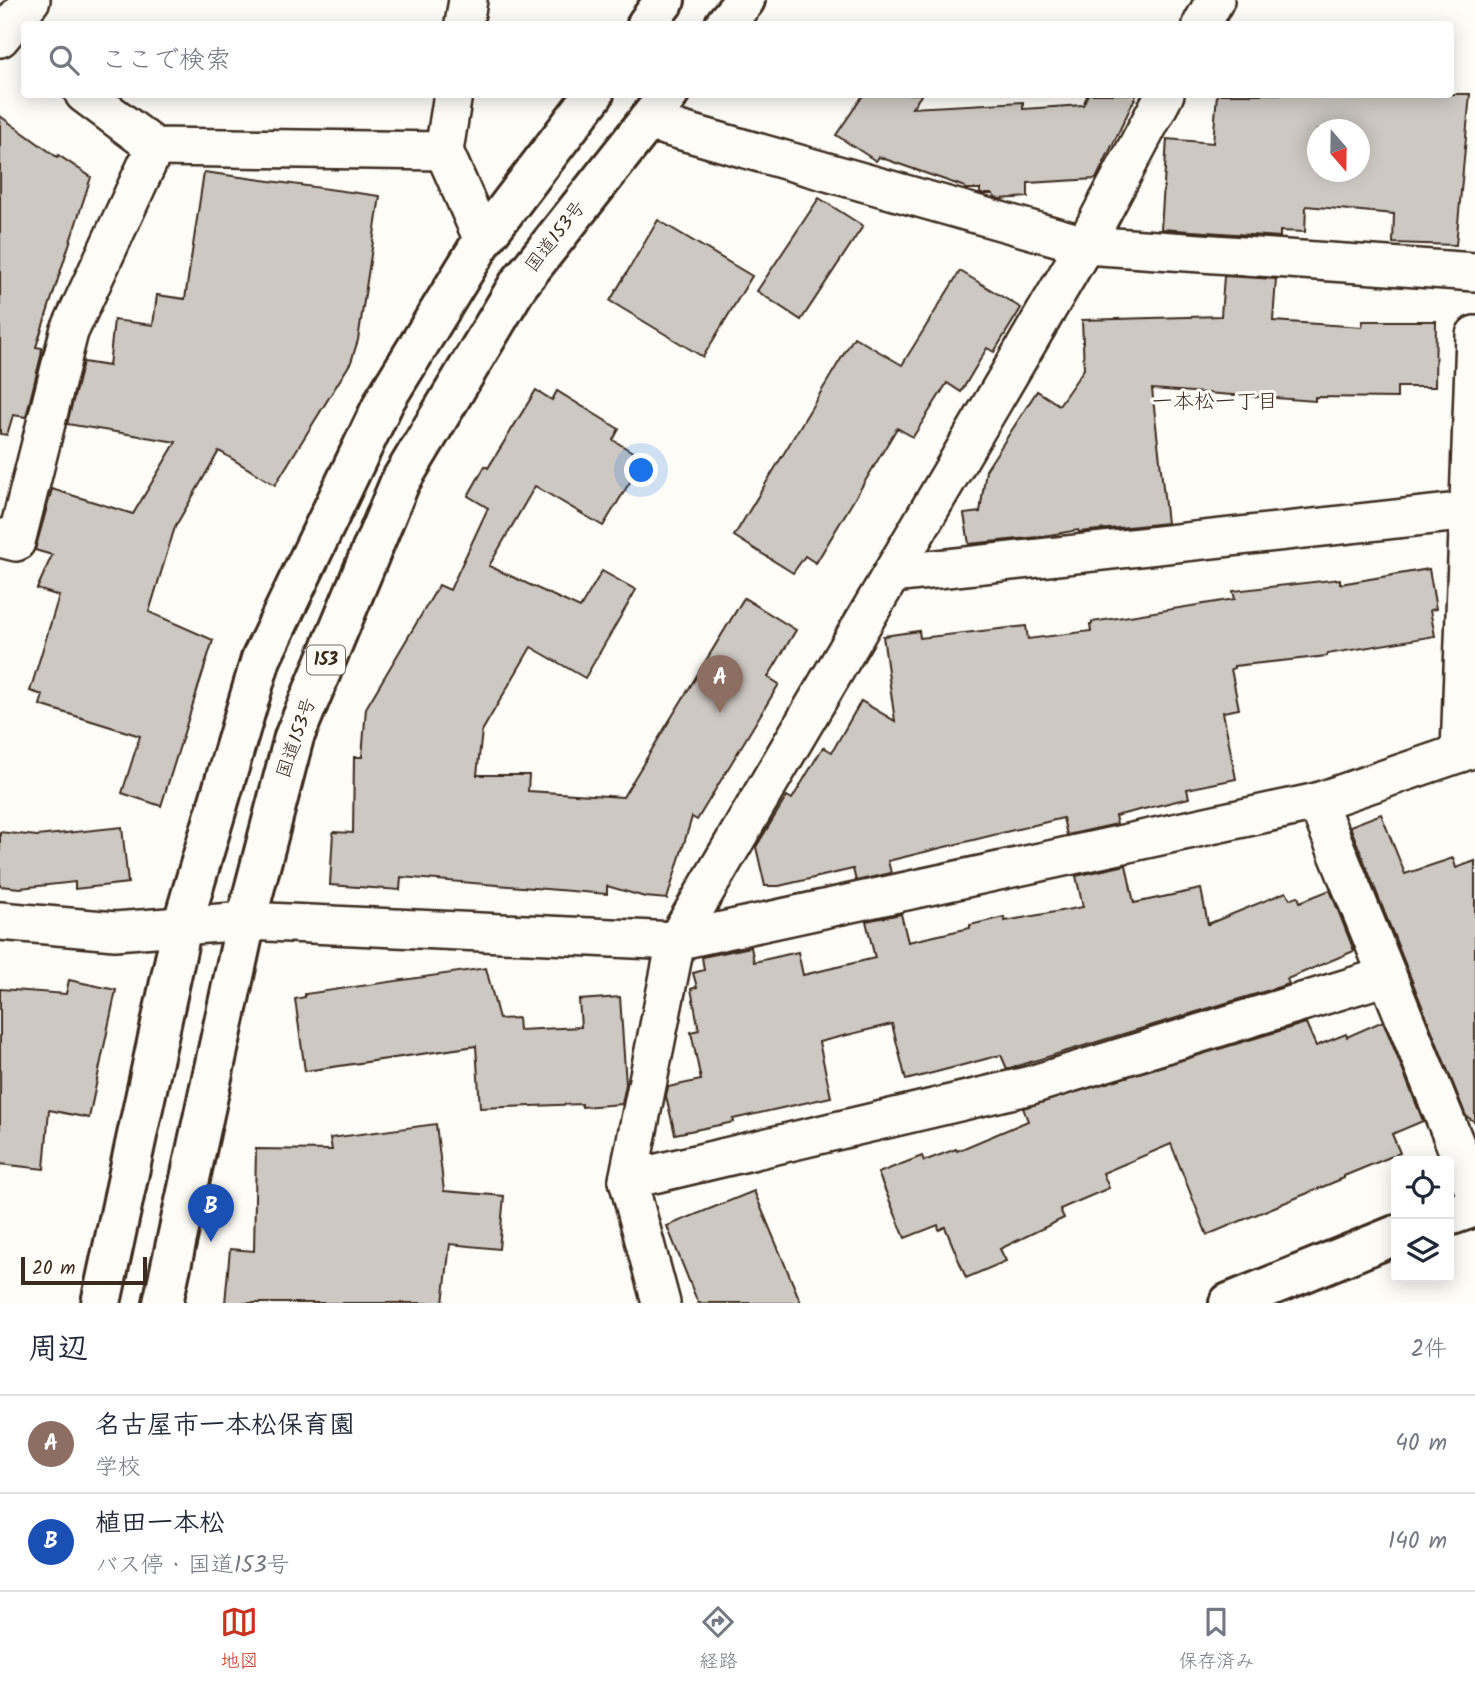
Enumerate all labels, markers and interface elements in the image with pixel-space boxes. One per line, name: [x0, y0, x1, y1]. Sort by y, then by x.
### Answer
search box: [21, 21, 1454, 98]
text: ここで検索: [101, 40, 231, 82]
icon: search: [45, 41, 83, 79]
north arrow: [1307, 119, 1370, 182]
street label: 国道153号: [518, 195, 594, 279]
district label: 一本松一丁目: [1152, 386, 1278, 419]
your location: [624, 453, 658, 487]
road number: 153: [307, 646, 345, 674]
pin: A: [697, 655, 743, 713]
street label: 国道153号: [269, 693, 325, 783]
map controls: [1391, 1156, 1454, 1282]
button: locate: [1391, 1156, 1454, 1219]
pin: B: [188, 1184, 234, 1242]
button: layers: [1391, 1219, 1454, 1282]
scale bar: [21, 1254, 147, 1286]
text: 20 m: [32, 1254, 75, 1284]
text: 周辺: [28, 1326, 88, 1374]
text: 2件: [1411, 1332, 1447, 1368]
text: 名古屋市一本松保育園: [95, 1405, 355, 1447]
text: A: [44, 1426, 58, 1462]
text: 40 m: [1395, 1426, 1447, 1462]
text: 学校: [95, 1450, 141, 1486]
text: 植田一本松: [95, 1503, 225, 1545]
text: B: [44, 1524, 58, 1560]
text: 140 m: [1388, 1524, 1447, 1560]
text: バス停 · 国道153号: [95, 1548, 290, 1584]
tab: 地図: [220, 1603, 259, 1677]
tab: 経路: [699, 1603, 738, 1677]
tab: 保存済み: [1178, 1603, 1255, 1677]

